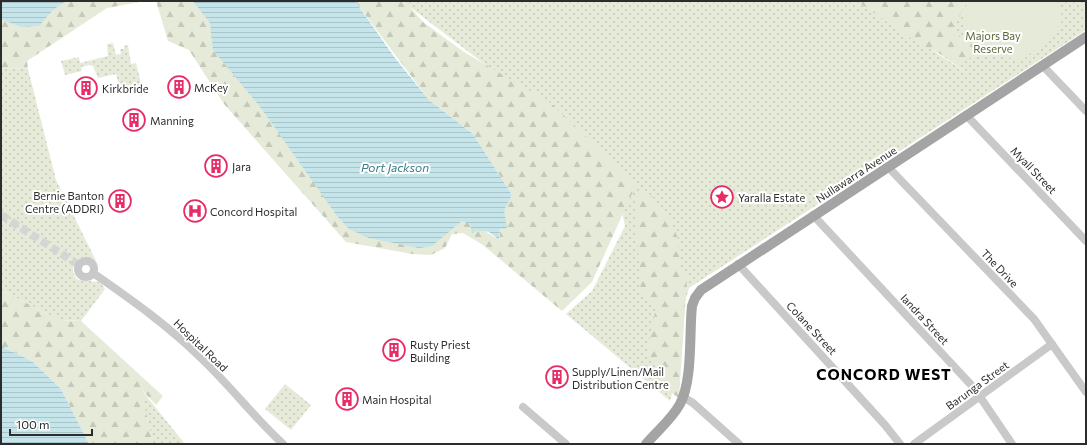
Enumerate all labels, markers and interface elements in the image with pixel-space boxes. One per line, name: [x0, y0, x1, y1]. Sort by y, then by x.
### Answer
park label: Majors Bay Reserve: [965, 29, 1021, 55]
building icon: McKey: [166, 74, 192, 100]
building icon: Kirkbride: [73, 75, 99, 101]
place label: McKey: [194, 81, 229, 94]
place label: Kirkbride: [102, 82, 149, 95]
building icon: Manning: [121, 107, 147, 133]
place label: Manning: [150, 114, 194, 127]
street label: Nullawarra Avenue: [813, 143, 899, 205]
street label: Myall Street: [1008, 144, 1060, 197]
building icon: Jara: [203, 153, 229, 179]
place label: Jara: [232, 160, 251, 174]
water label: Port Jackson: [361, 160, 429, 175]
place icon: Yaralla Estate: [709, 184, 735, 210]
building icon: Bernie Banton Centre (ADDRI): [107, 188, 133, 214]
place label: Bernie Banton Centre (ADDRI): [25, 189, 104, 215]
place label: Yaralla Estate: [738, 191, 805, 204]
hospital icon: Concord Hospital: [182, 198, 208, 224]
place label: Concord Hospital: [210, 205, 297, 218]
street label: The Drive: [979, 246, 1021, 290]
street label: Iandra Street: [898, 291, 952, 347]
street label: Colane Street: [784, 299, 840, 358]
street label: Hospital Road: [171, 316, 231, 374]
building icon: Rusty Priest Building: [381, 337, 407, 363]
place label: Rusty Priest Building: [410, 338, 471, 364]
street label: Barunga Street: [943, 358, 1011, 412]
building icon: Supply/Linen/Mail Distribution Centre: [544, 364, 570, 390]
place label: Supply/Linen/Mail Distribution Centre: [572, 365, 669, 391]
district label: CONCORD WEST: [816, 365, 952, 383]
building icon: Main Hospital: [334, 386, 360, 412]
place label: Main Hospital: [362, 393, 432, 406]
scale bar: [10, 411, 92, 437]
text: 100 m: [16, 417, 50, 431]

